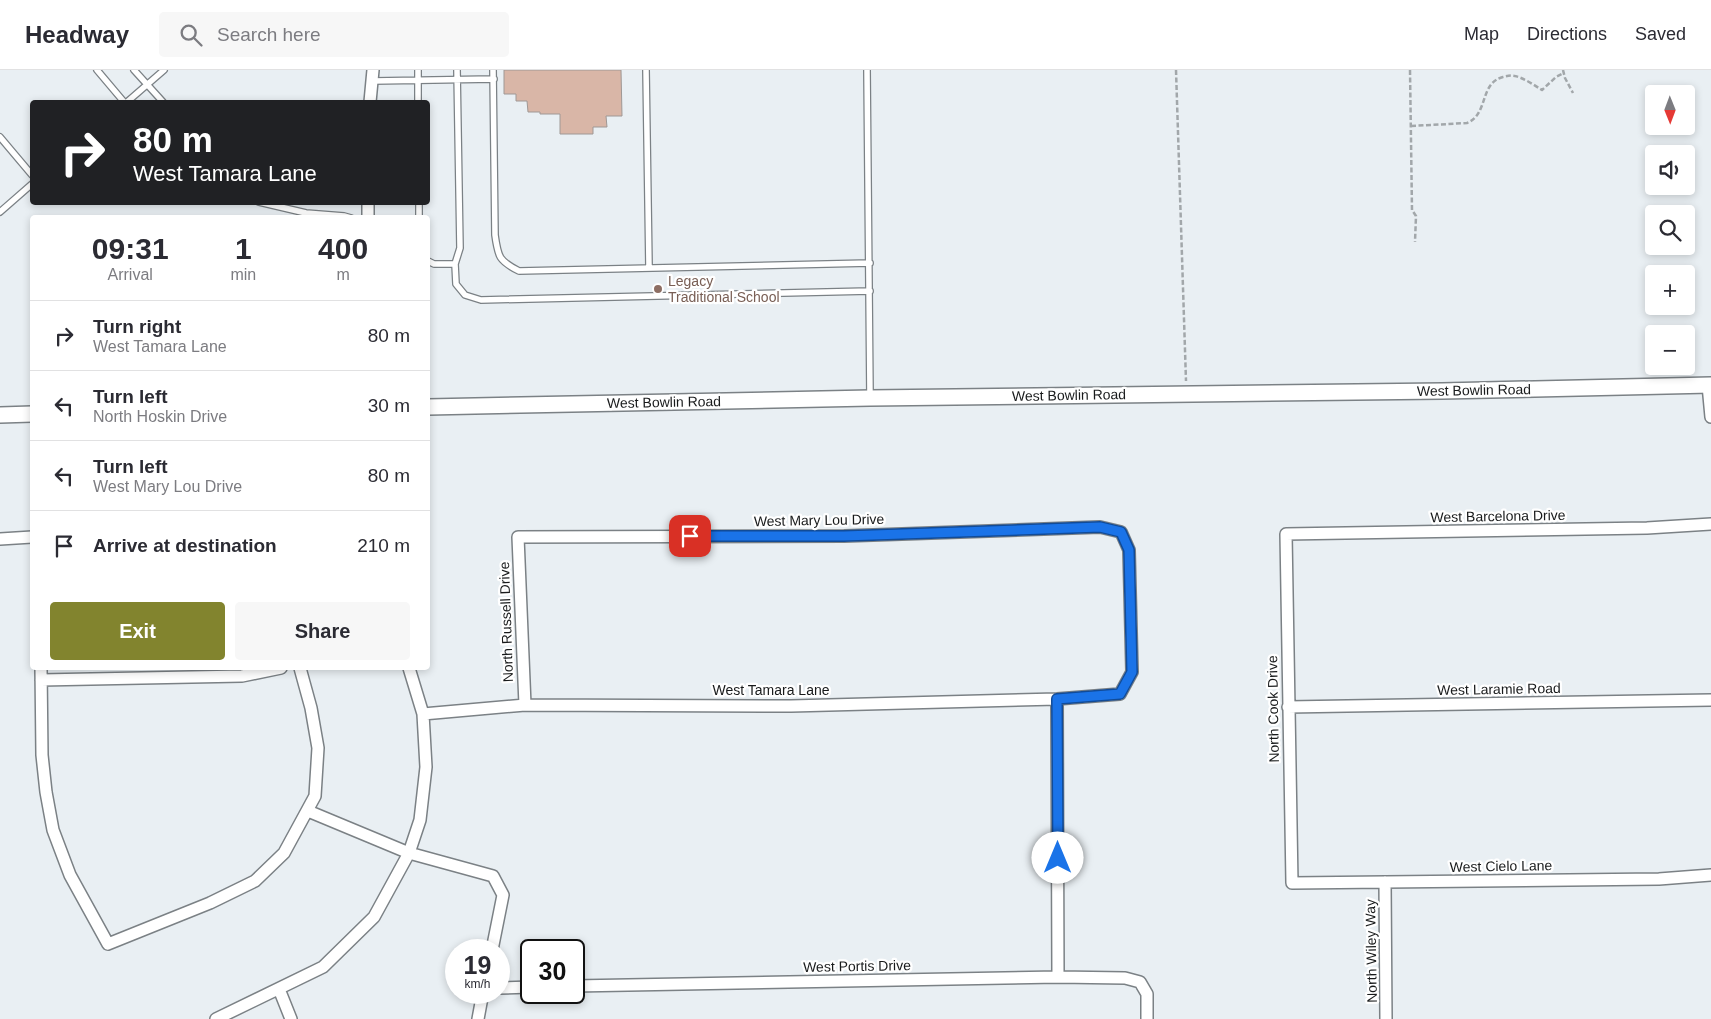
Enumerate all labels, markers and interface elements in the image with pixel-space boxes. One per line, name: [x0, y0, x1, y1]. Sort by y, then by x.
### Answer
search box: [159, 12, 509, 57]
text: Headway: [25, 21, 129, 48]
icon: search: [177, 21, 205, 49]
text: Search here: [217, 24, 321, 45]
text: Map: [1464, 24, 1499, 44]
text: Directions: [1527, 24, 1607, 44]
text: Saved: [1635, 24, 1686, 44]
north arrow: [1645, 85, 1695, 135]
map controls: [1645, 85, 1695, 375]
icon: right: [50, 120, 115, 185]
text: 80 m: [133, 120, 213, 159]
button: sound: [1645, 145, 1695, 195]
text: West Tamara Lane: [133, 161, 317, 186]
button: search: [1645, 205, 1695, 255]
text: 09:31: [92, 232, 169, 265]
text: 1: [235, 232, 252, 265]
text: 400: [318, 232, 368, 265]
button: +: [1645, 265, 1695, 315]
text: Arrival: [108, 266, 153, 283]
text: min: [230, 266, 256, 283]
text: m: [336, 266, 350, 283]
place label: Legacy Traditional School: [668, 273, 780, 305]
marker: Legacy Traditional School: [652, 283, 664, 295]
text: Turn right: [93, 316, 181, 337]
icon: right: [50, 322, 78, 350]
text: 80 m: [368, 325, 410, 346]
button: −: [1645, 325, 1695, 375]
text: West Tamara Lane: [93, 338, 227, 355]
street label: West Bowlin Road: [1417, 381, 1531, 399]
text: Turn left: [93, 386, 168, 407]
street label: West Bowlin Road: [1012, 386, 1126, 404]
icon: left: [50, 392, 78, 420]
street label: West Bowlin Road: [607, 393, 721, 411]
text: 30 m: [368, 395, 410, 416]
text: North Hoskin Drive: [93, 408, 227, 425]
text: Turn left: [93, 456, 168, 477]
icon: left: [50, 462, 78, 490]
text: 80 m: [368, 465, 410, 486]
text: West Mary Lou Drive: [93, 478, 242, 495]
street label: West Barcelona Drive: [1430, 507, 1566, 525]
street label: West Mary Lou Drive: [754, 511, 885, 529]
pin: [669, 515, 711, 557]
icon: arrive: [676, 522, 704, 550]
icon: arrive: [50, 532, 78, 560]
text: Arrive at destination: [93, 535, 277, 556]
text: 210 m: [357, 535, 410, 556]
street label: North Russell Drive: [496, 561, 516, 683]
button: Exit: [50, 602, 225, 660]
button: Share: [235, 602, 410, 660]
street label: North Cook Drive: [1264, 655, 1282, 763]
street label: West Laramie Road: [1437, 680, 1561, 698]
street label: West Tamara Lane: [713, 682, 830, 698]
position arrow: [1031, 831, 1083, 883]
street label: West Cielo Lane: [1450, 857, 1553, 875]
street label: North Wiley Way: [1362, 899, 1380, 1003]
speed limit sign: 30: [520, 939, 585, 1004]
text: 19: [464, 951, 491, 979]
street label: West Portis Drive: [803, 957, 911, 975]
text: km/h: [464, 977, 491, 991]

